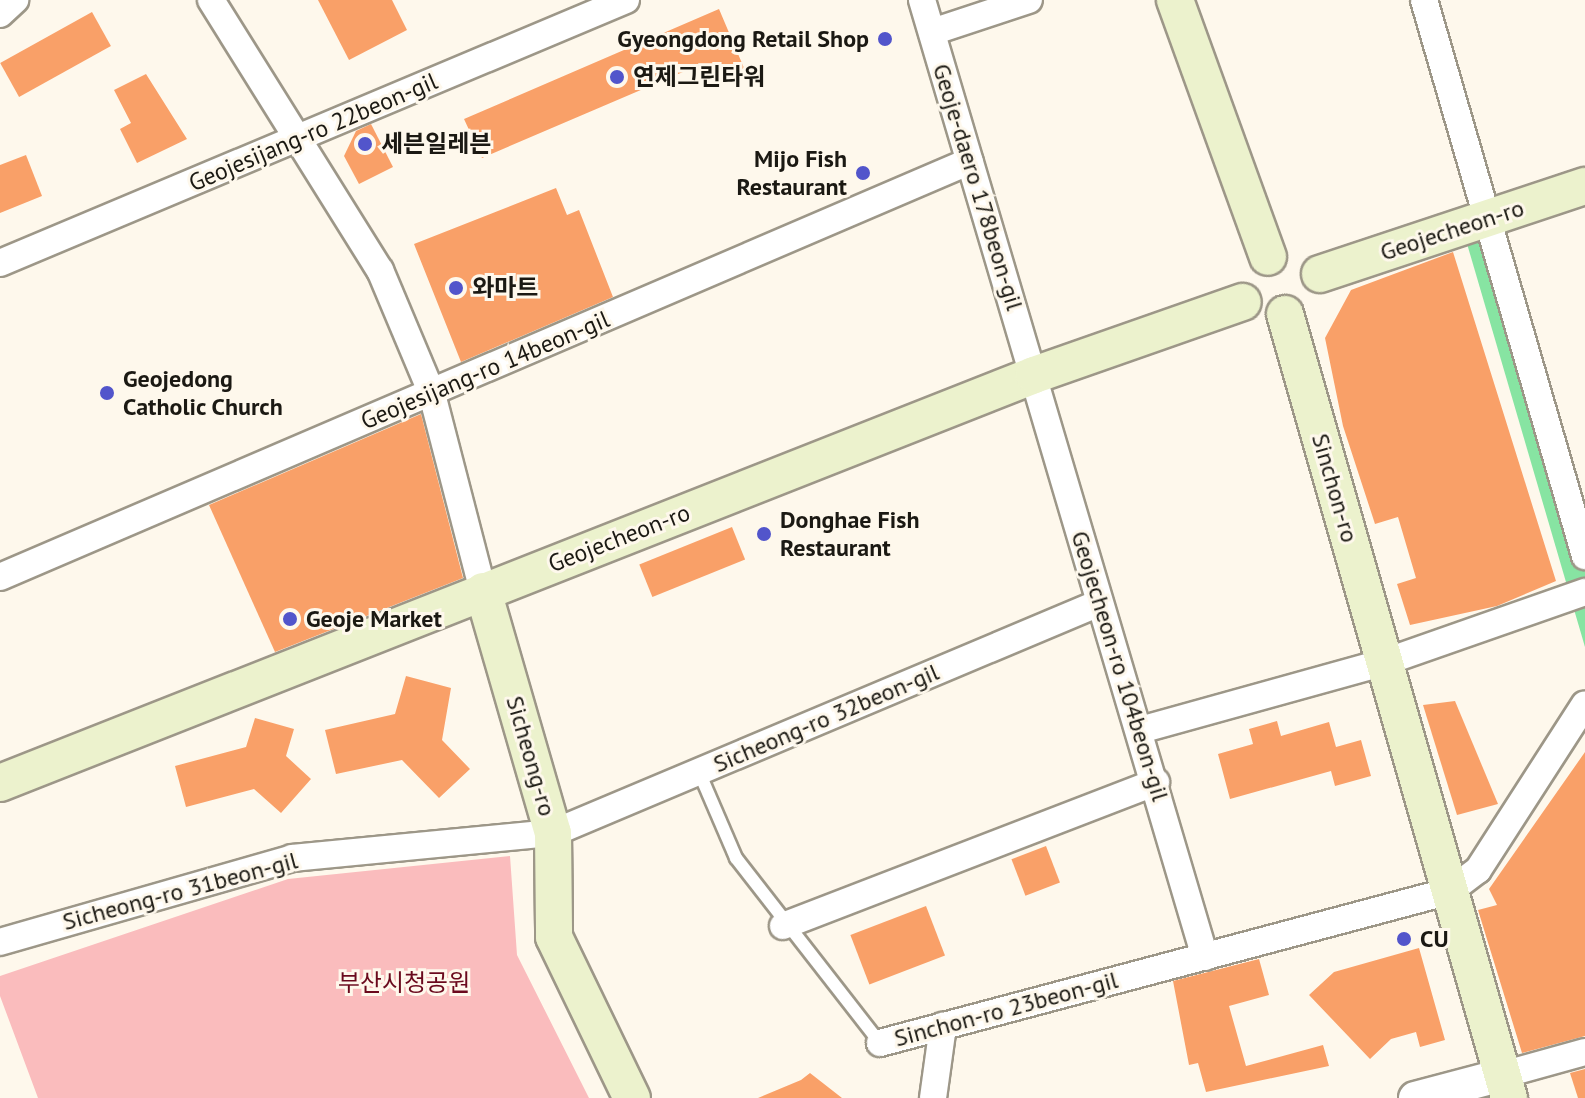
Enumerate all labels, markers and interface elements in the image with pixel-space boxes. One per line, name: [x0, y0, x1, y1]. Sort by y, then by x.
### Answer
place label: Gyeongdong Retail Shop: [617, 25, 869, 53]
marker: Gyeongdong Retail Shop: [876, 30, 894, 48]
street label: Geoje-daero 178beon-gil: [927, 60, 1029, 314]
place label: 연제그린타워: [633, 63, 765, 91]
street label: Geojesijang-ro 22beon-gil: [184, 67, 442, 197]
marker: 연제그린타워: [608, 68, 626, 86]
place label: 세븐일레븐: [381, 130, 491, 158]
marker: 세븐일레븐: [356, 135, 374, 153]
place label: Mijo Fish Restaurant: [736, 145, 847, 201]
marker: Mijo Fish Restaurant: [854, 164, 872, 182]
street label: Geojecheon-ro: [1377, 193, 1527, 267]
place label: 와마트: [472, 274, 538, 302]
marker: 와마트: [447, 279, 465, 297]
street label: Geojesijang-ro 14beon-gil: [356, 305, 614, 435]
place label: Geojedong Catholic Church: [123, 365, 284, 421]
marker: Geojedong Catholic Church: [98, 384, 116, 402]
street label: Sinchon-ro: [1306, 430, 1364, 546]
street label: Geojecheon-ro: [544, 498, 694, 578]
place label: Donghae Fish Restaurant: [780, 506, 919, 562]
marker: Donghae Fish Restaurant: [755, 525, 773, 543]
street label: Geojecheon-ro 104beon-gil: [1065, 528, 1175, 804]
place label: Geoje Market: [306, 605, 442, 633]
marker: Geoje Market: [281, 610, 299, 628]
street label: Sicheong-ro 32beon-gil: [709, 657, 943, 779]
street label: Sicheong-ro: [500, 693, 562, 819]
street label: Sicheong-ro 31beon-gil: [59, 846, 301, 936]
place label: CU: [1420, 925, 1448, 953]
marker: CU: [1395, 930, 1413, 948]
street label: Sinchon-ro 23beon-gil: [891, 965, 1121, 1053]
park label: 부산시청공원: [338, 969, 470, 997]

